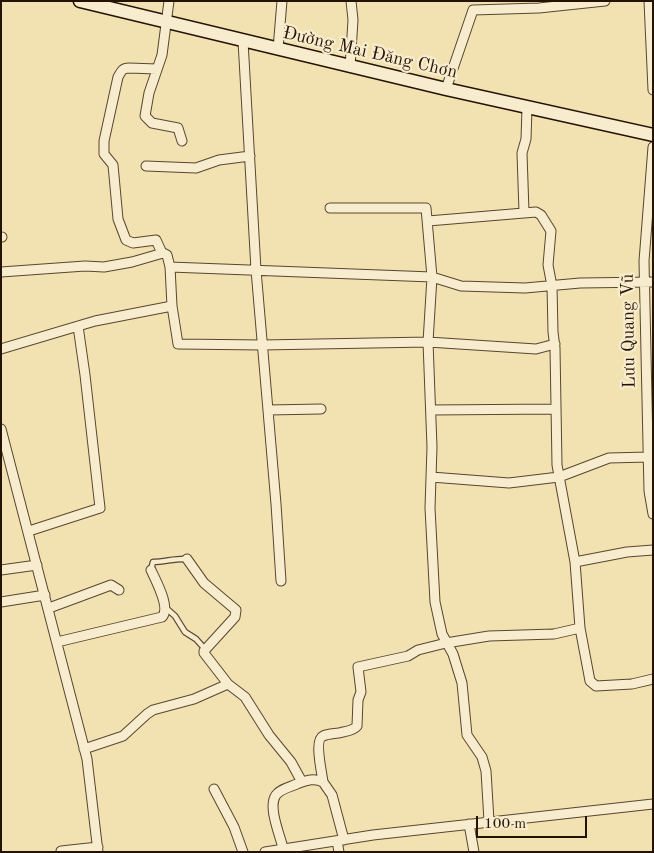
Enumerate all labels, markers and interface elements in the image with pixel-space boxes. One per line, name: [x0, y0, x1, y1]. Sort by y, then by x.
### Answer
street label: Đường Mai Đăng Chơn: [281, 22, 459, 84]
street label: Lưu Quang Vũ: [617, 274, 641, 388]
scale bar: [479, 806, 590, 838]
text: 100 m: [484, 817, 526, 832]

